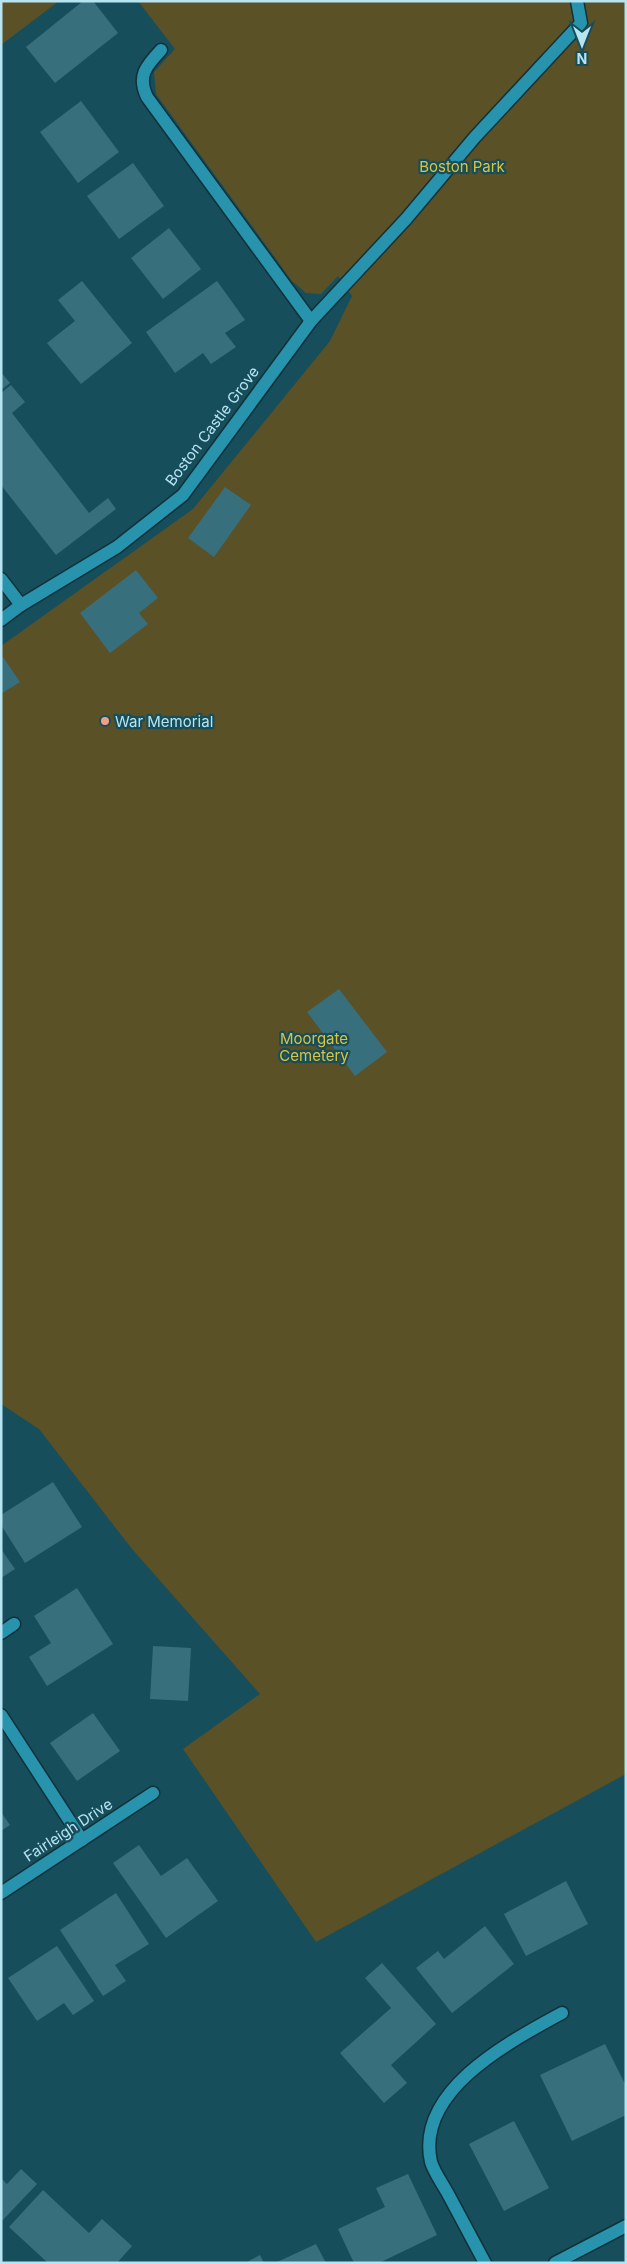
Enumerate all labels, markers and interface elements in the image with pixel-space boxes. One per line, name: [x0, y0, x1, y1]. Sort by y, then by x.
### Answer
north arrow: [557, 20, 607, 70]
text: N: [577, 50, 587, 67]
park label: Boston Park: [419, 157, 506, 176]
street label: Boston Castle Grove: [161, 363, 263, 489]
place label: War Memorial: [115, 712, 213, 731]
marker: War Memorial: [99, 715, 111, 727]
park label: Moorgate Cemetery: [279, 1029, 349, 1065]
street label: Fairleigh Drive: [20, 1794, 116, 1866]

